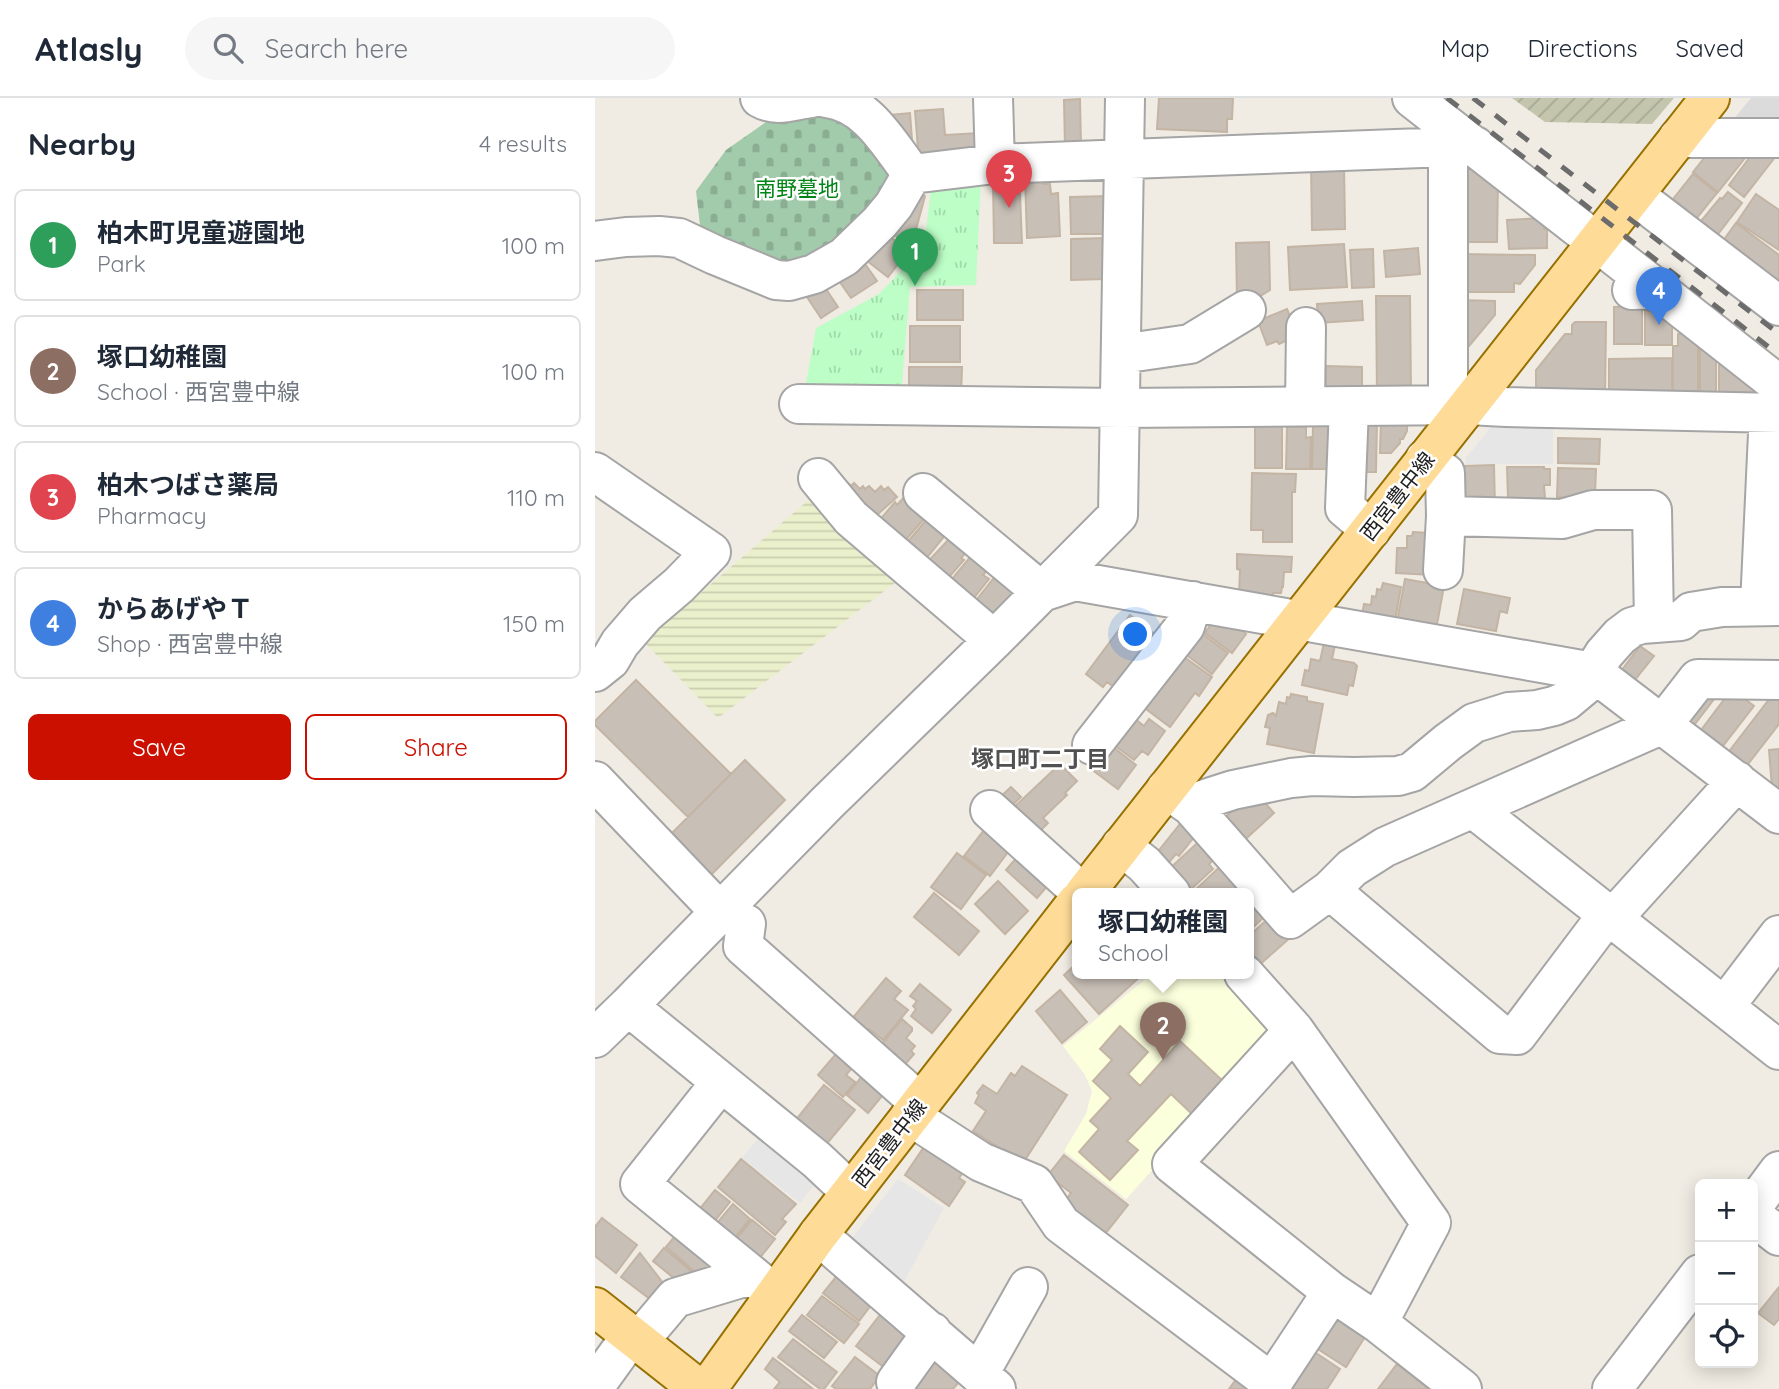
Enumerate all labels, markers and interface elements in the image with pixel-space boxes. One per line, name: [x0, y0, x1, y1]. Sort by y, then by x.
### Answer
search box: [185, 17, 675, 80]
text: Atlasly: [35, 28, 143, 69]
icon: search: [209, 29, 247, 67]
text: Search here: [265, 32, 408, 65]
text: Map: [1441, 33, 1490, 63]
text: Directions: [1528, 33, 1638, 63]
text: Saved: [1676, 33, 1744, 63]
text: Nearby: [28, 125, 136, 163]
text: 4 results: [479, 129, 567, 158]
pin: 3: [986, 150, 1032, 208]
park label: 南野墓地: [755, 175, 839, 201]
text: 柏木町児童遊園地: [97, 216, 305, 249]
pin: 1: [892, 228, 938, 286]
text: 1: [49, 231, 57, 260]
text: 100 m: [502, 231, 565, 260]
text: Park: [97, 249, 146, 278]
pin: 4: [1636, 267, 1682, 325]
text: 塚口幼稚園: [97, 340, 227, 373]
text: 2: [46, 357, 60, 386]
text: 100 m: [502, 357, 565, 386]
text: School · 西宮豊中線: [97, 377, 300, 406]
street label: 西宮豊中線: [1354, 447, 1440, 545]
text: 柏木つばさ薬局: [97, 468, 279, 501]
text: 3: [47, 483, 59, 512]
text: 110 m: [507, 483, 565, 512]
text: Pharmacy: [97, 501, 206, 530]
text: からあげやＴ: [97, 592, 253, 625]
text: 4: [46, 609, 60, 638]
text: 150 m: [503, 609, 565, 638]
your location: [1118, 617, 1152, 651]
text: Shop · 西宮豊中線: [97, 629, 283, 658]
button: Save: [28, 714, 291, 780]
button: Share: [305, 714, 567, 780]
district label: 塚口町二丁目: [971, 744, 1109, 773]
popup: [1072, 888, 1254, 979]
text: 塚口幼稚園: [1098, 905, 1228, 938]
text: School: [1098, 938, 1169, 967]
pin: 2: [1140, 1002, 1186, 1060]
street label: 西宮豊中線: [846, 1094, 932, 1192]
map controls: [1695, 1179, 1758, 1368]
button: +: [1695, 1179, 1758, 1242]
button: −: [1695, 1242, 1758, 1305]
button: locate: [1695, 1305, 1758, 1368]

